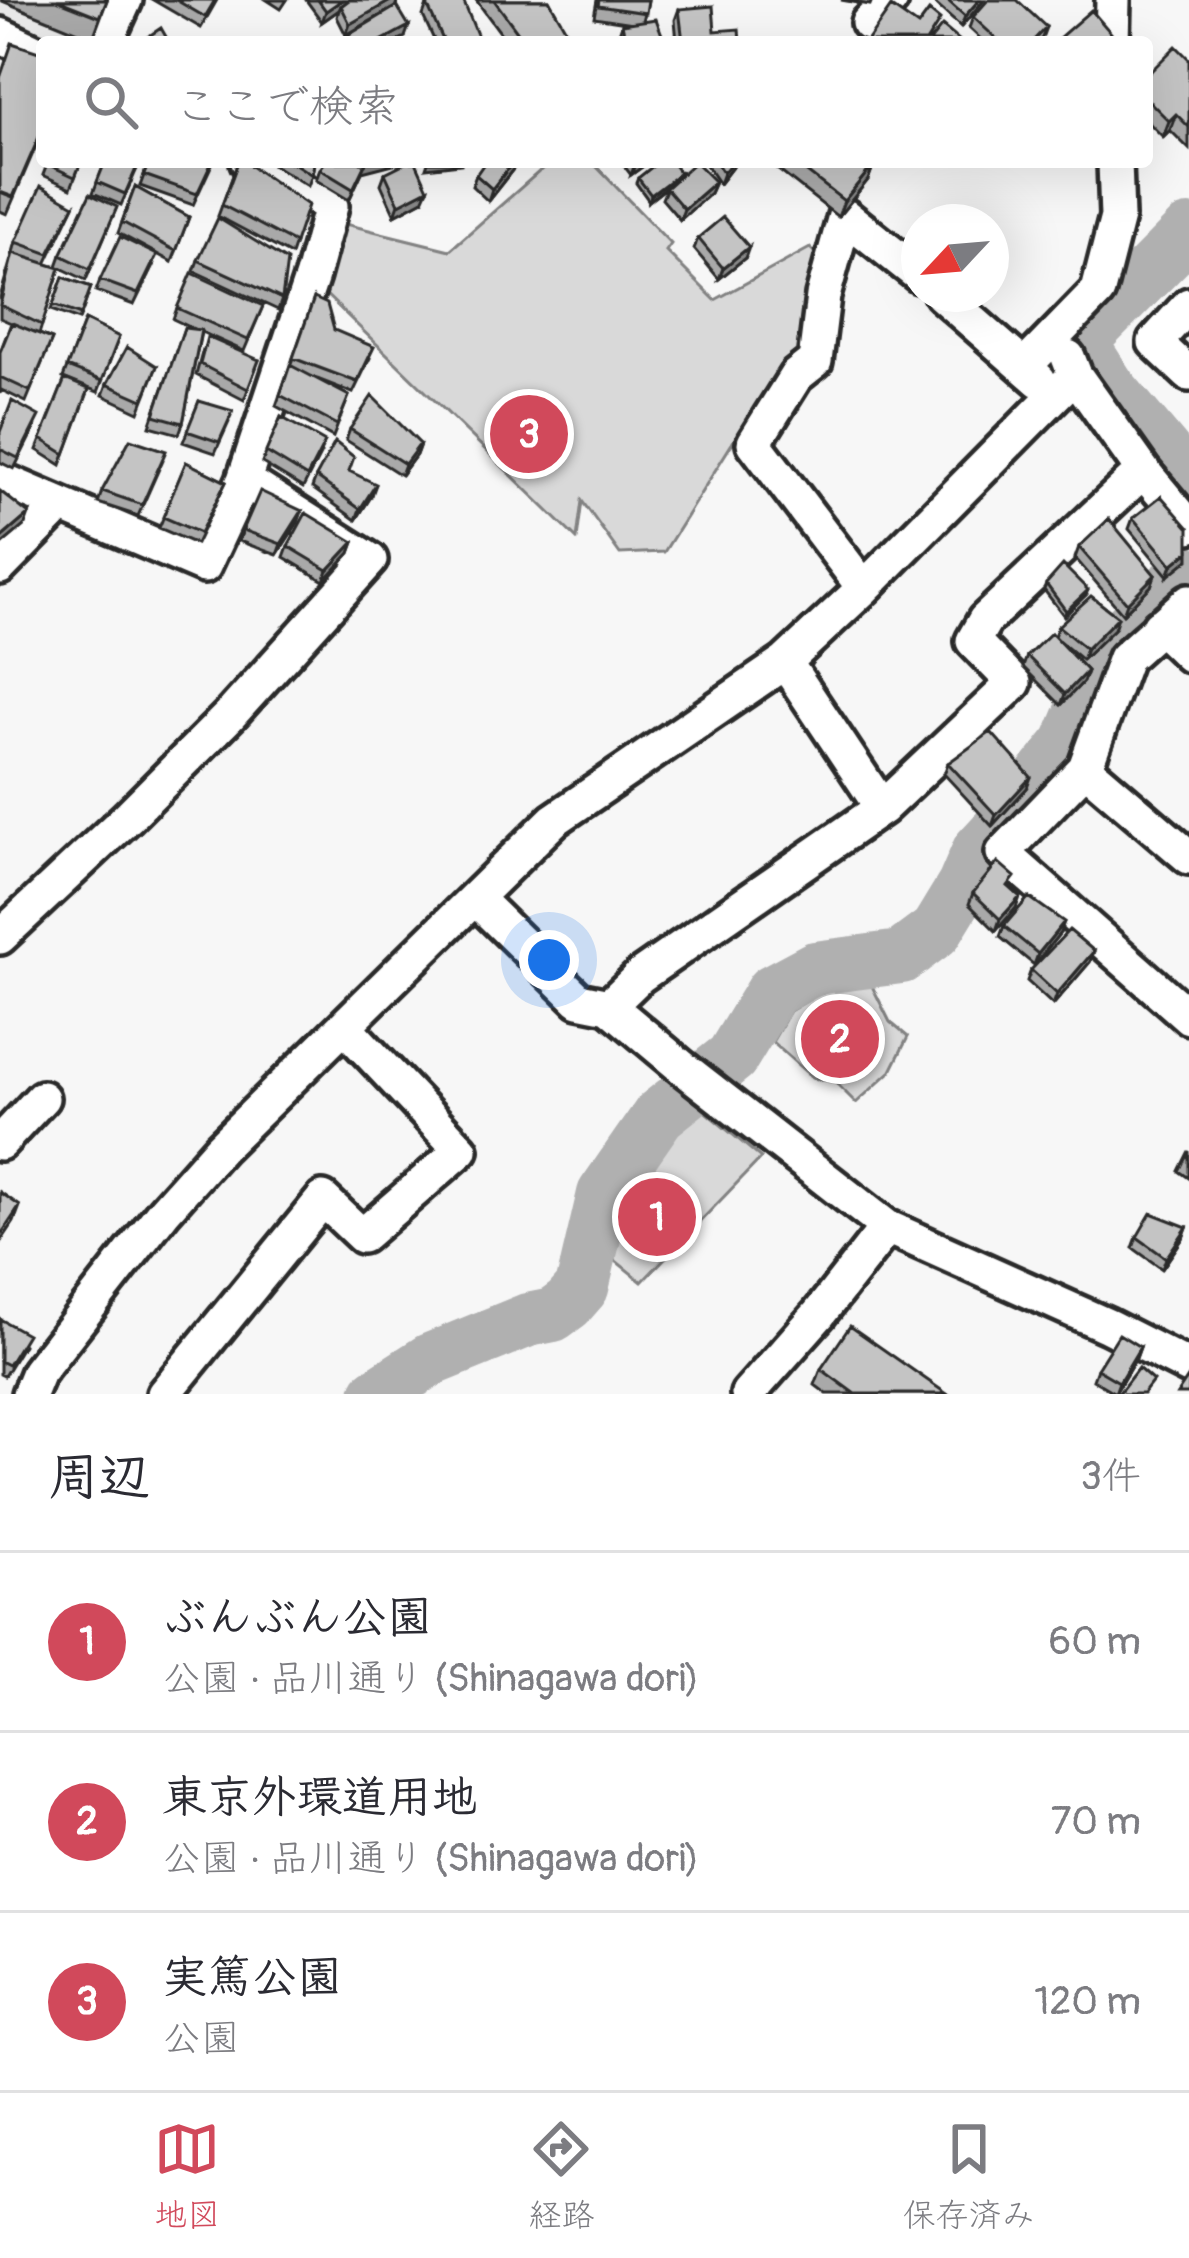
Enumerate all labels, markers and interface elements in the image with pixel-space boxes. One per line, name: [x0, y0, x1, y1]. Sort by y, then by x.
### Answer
search box: [36, 36, 1153, 168]
icon: search: [78, 69, 144, 135]
text: ここで検索: [174, 79, 399, 135]
north arrow: [901, 204, 1009, 312]
pin: 3: [490, 389, 568, 479]
your location: [519, 930, 579, 990]
pin: 2: [801, 994, 879, 1084]
pin: 1: [618, 1172, 696, 1262]
text: 周辺: [48, 1446, 150, 1510]
text: 3件: [1080, 1452, 1141, 1501]
text: ぶんぶん公園: [162, 1590, 432, 1646]
text: 1: [79, 1617, 95, 1666]
text: 60 m: [1049, 1617, 1141, 1666]
text: 公園 · 品川通り (Shinagawa dori): [162, 1654, 699, 1703]
text: 東京外環道用地: [162, 1770, 477, 1826]
text: 2: [76, 1797, 98, 1846]
text: 70 m: [1051, 1797, 1141, 1846]
text: 公園 · 品川通り (Shinagawa dori): [162, 1834, 699, 1883]
text: 実篤公園: [162, 1950, 342, 2006]
text: 3: [76, 1977, 98, 2026]
text: 120 m: [1034, 1977, 1141, 2026]
text: 公園: [162, 2014, 240, 2063]
tab: 地図: [154, 2116, 220, 2236]
tab: 経路: [528, 2116, 594, 2236]
tab: 保存済み: [903, 2116, 1035, 2236]

